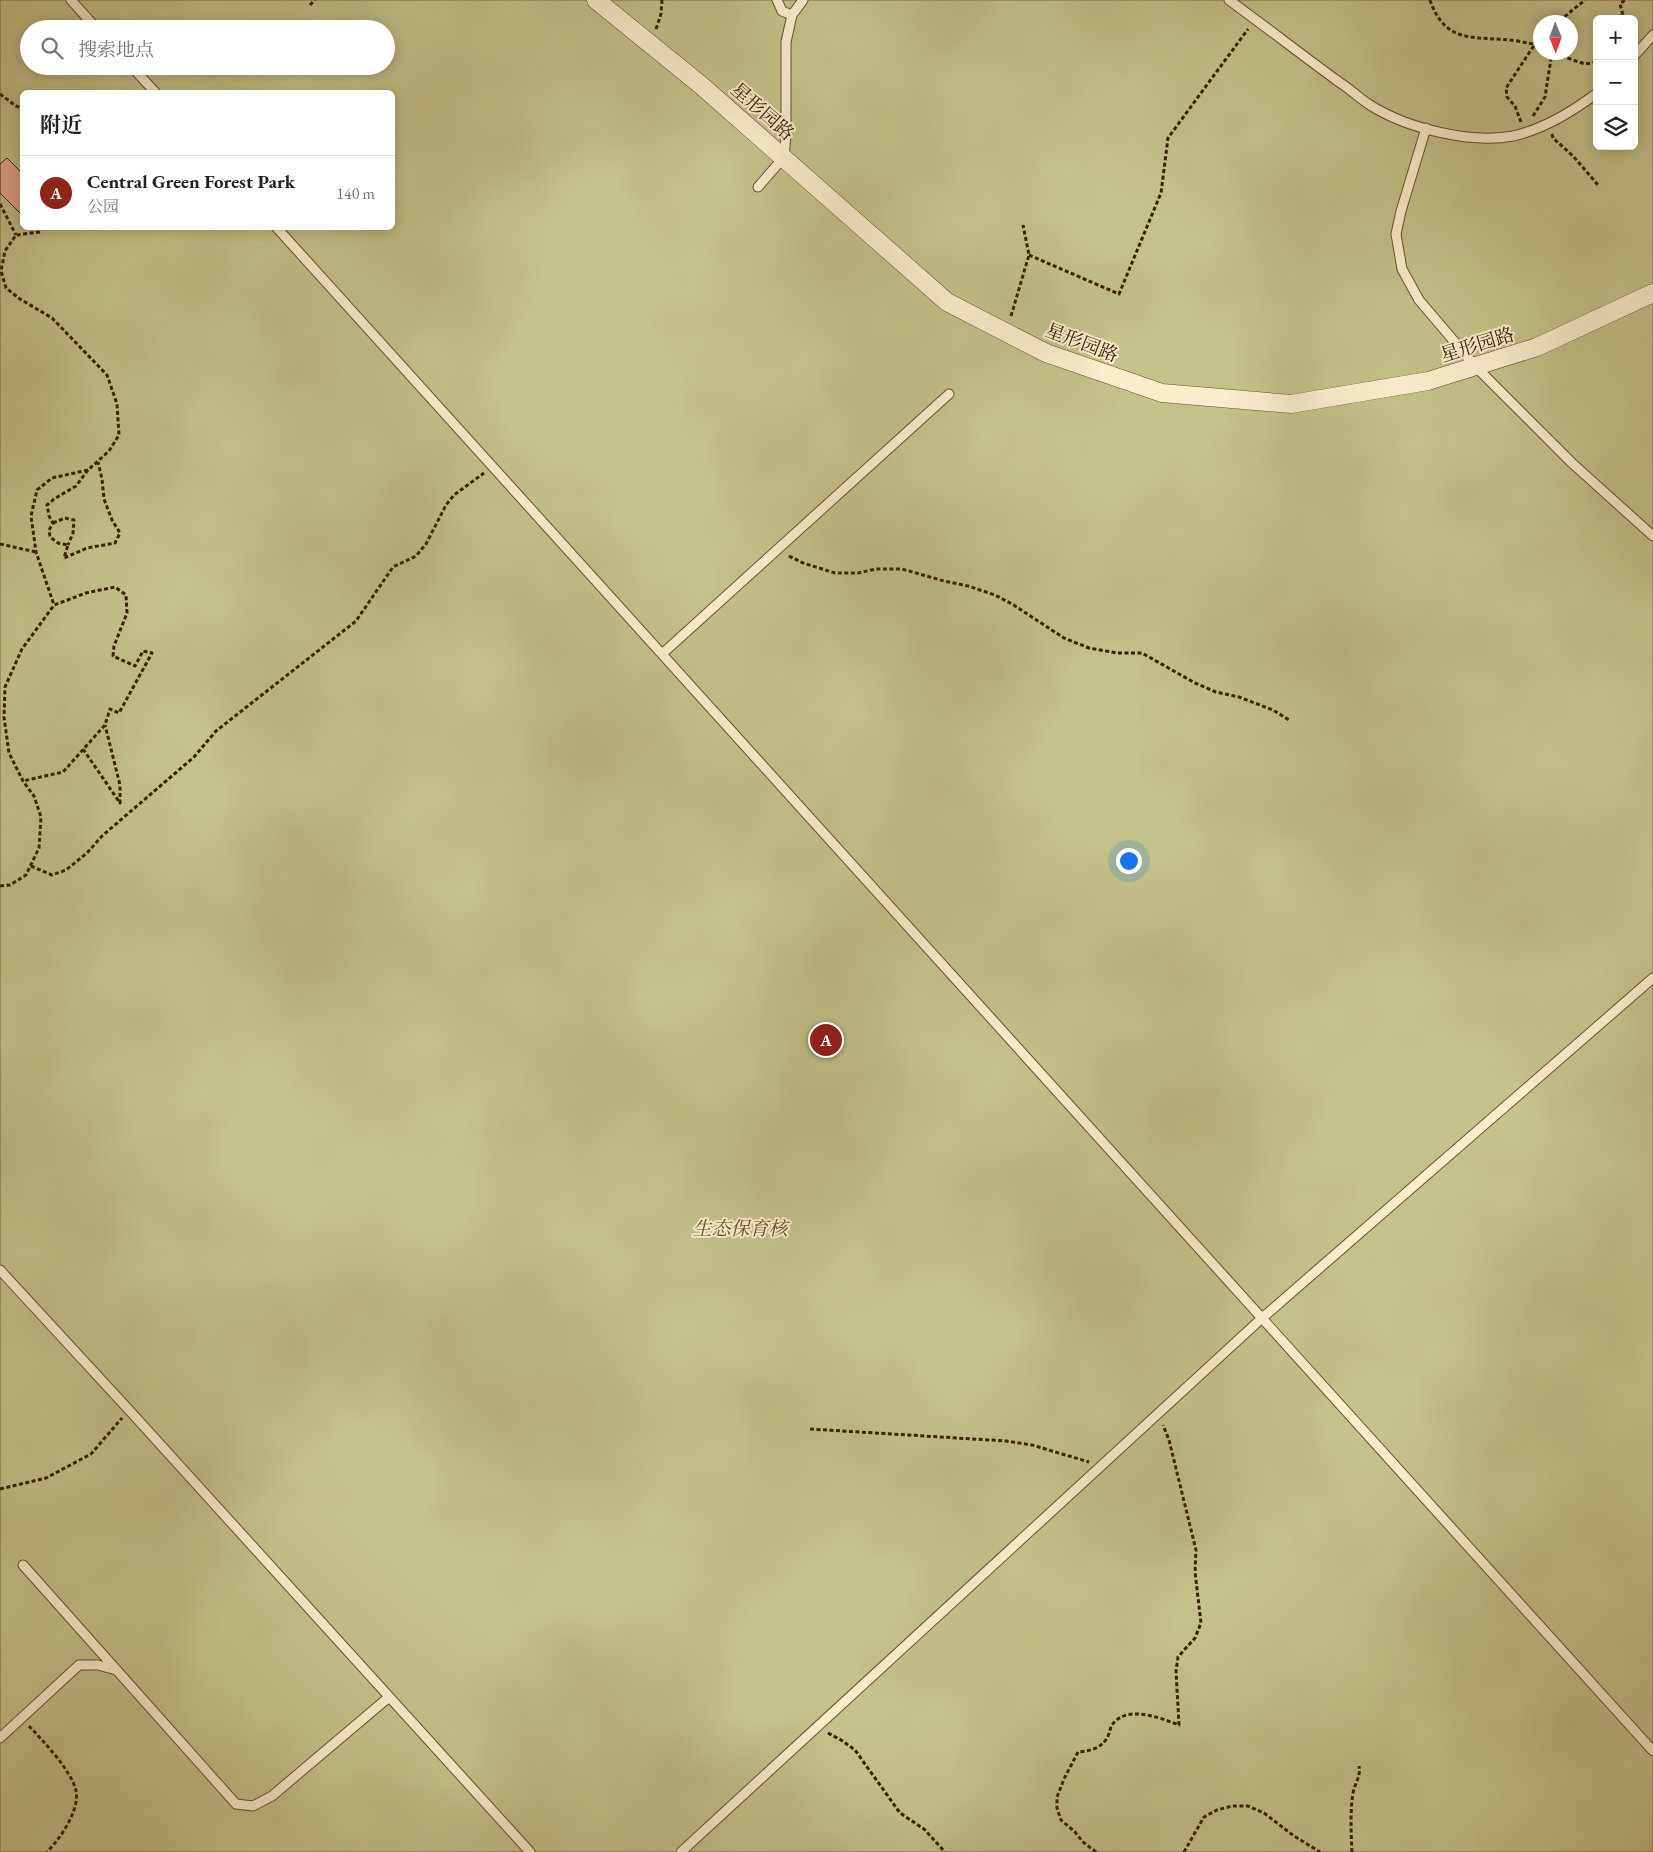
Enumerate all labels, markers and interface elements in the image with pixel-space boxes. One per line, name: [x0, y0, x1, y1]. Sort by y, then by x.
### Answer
north arrow: [1533, 15, 1578, 60]
map controls: [1593, 15, 1638, 150]
button: +: [1593, 15, 1638, 60]
search box: [20, 20, 395, 75]
icon: search: [38, 34, 66, 62]
text: 搜索地点: [78, 37, 154, 62]
button: −: [1593, 60, 1638, 105]
street label: 星形园路: [726, 77, 800, 146]
button: layers: [1593, 105, 1638, 150]
text: 附近: [40, 111, 82, 138]
text: Central Green Forest Park: [87, 169, 295, 194]
text: A: [50, 183, 62, 204]
text: 140 m: [336, 183, 375, 204]
text: 公园: [87, 196, 119, 217]
street label: 星形园路: [1042, 317, 1122, 368]
street label: 星形园路: [1437, 321, 1517, 368]
your location: [1116, 848, 1142, 874]
pin: A: [810, 1021, 842, 1059]
park label: 生态保育核: [692, 1216, 790, 1241]

